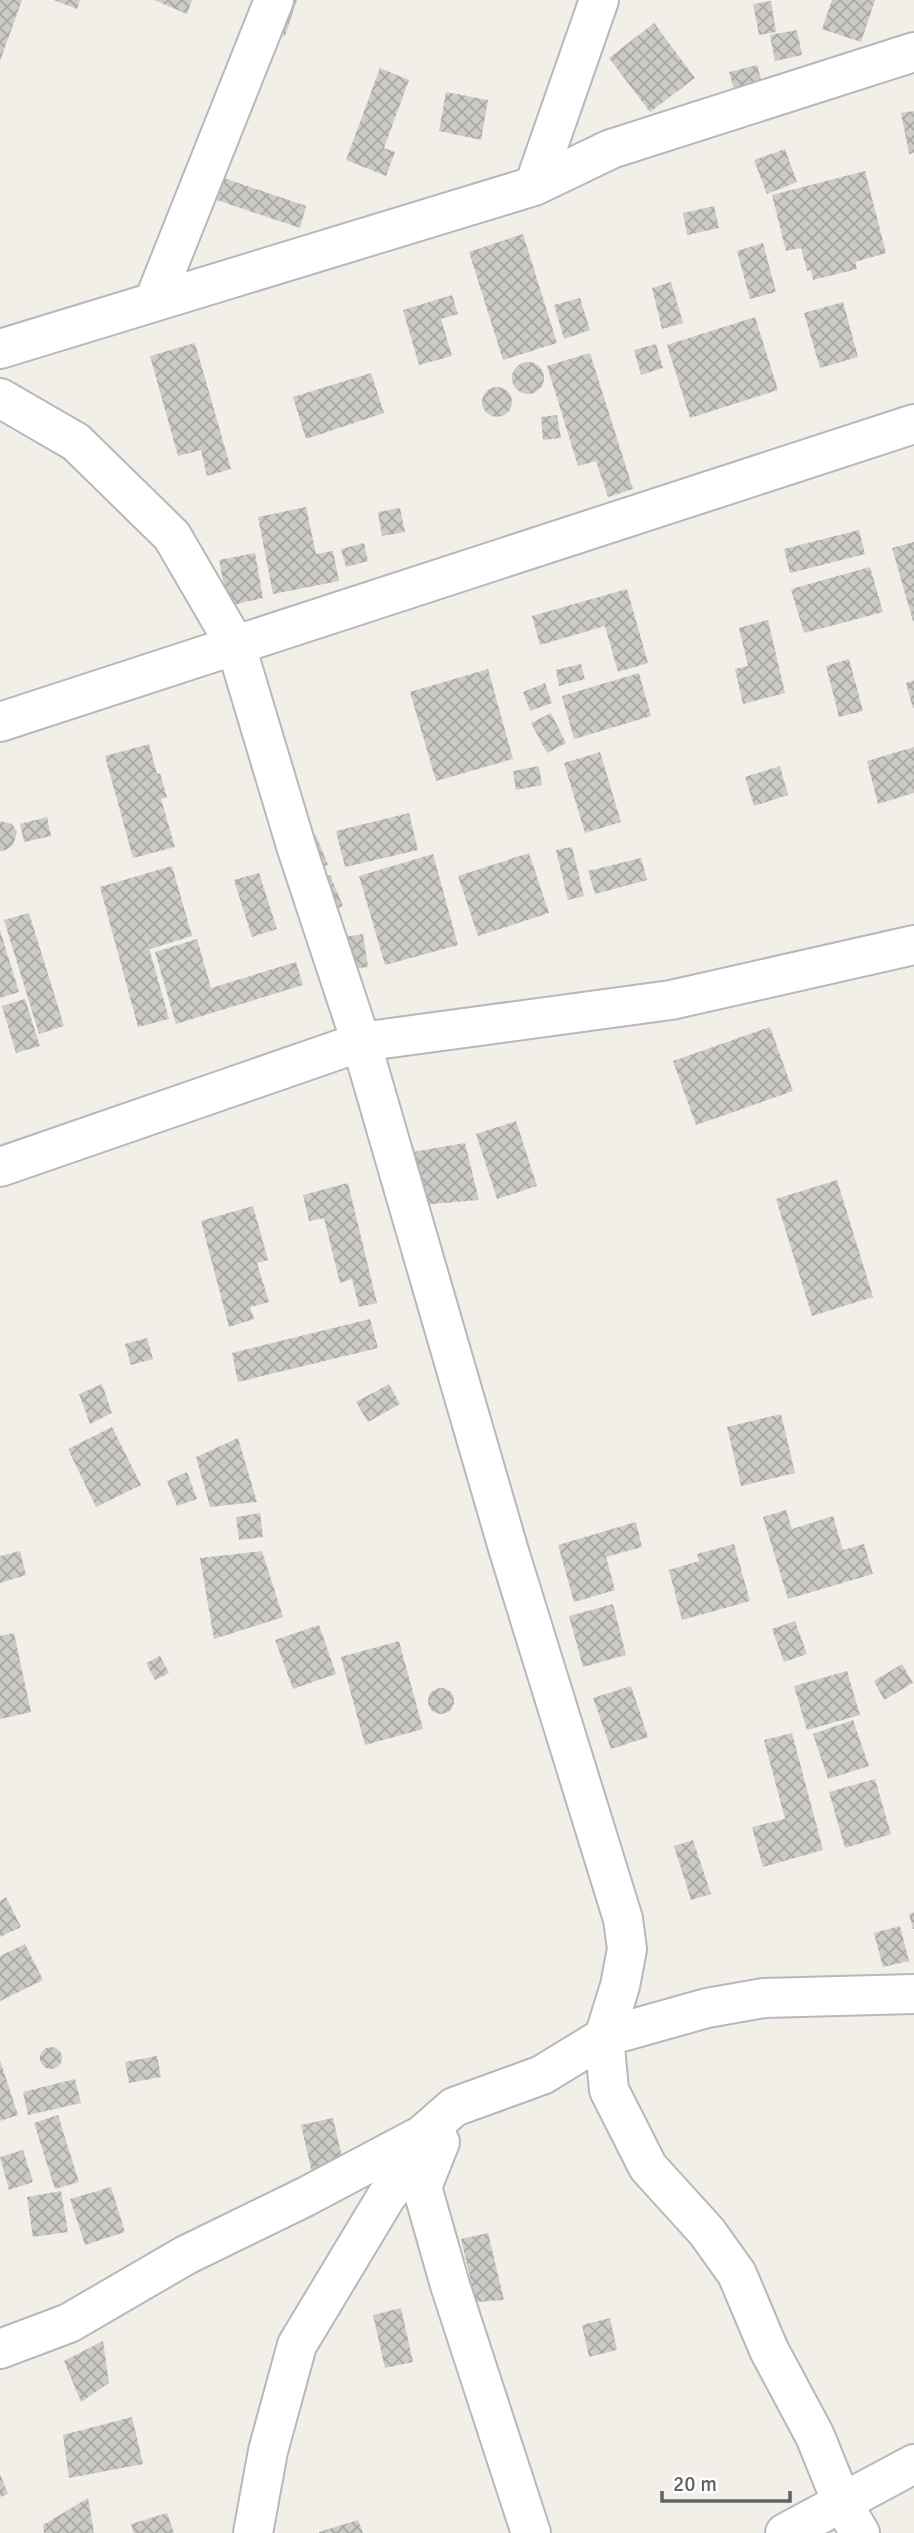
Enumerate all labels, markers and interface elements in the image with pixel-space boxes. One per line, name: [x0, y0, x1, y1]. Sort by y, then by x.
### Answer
scale bar: [662, 2460, 790, 2504]
text: 20 m: [673, 2471, 717, 2497]

